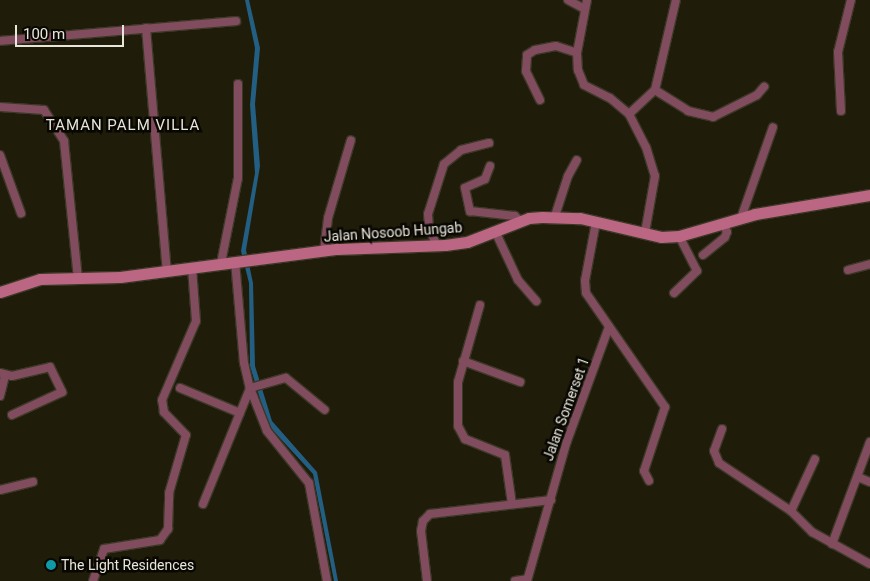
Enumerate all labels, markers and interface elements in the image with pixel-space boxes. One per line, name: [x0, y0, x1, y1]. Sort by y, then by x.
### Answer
scale bar: [18, 15, 126, 47]
text: 100 m: [23, 25, 65, 43]
district label: TAMAN PALM VILLA: [44, 117, 202, 135]
street label: Jalan Nosoob Hungab: [323, 219, 463, 245]
street label: Jalan Somerset 1: [539, 355, 593, 463]
place label: The Light Residences: [61, 557, 194, 573]
marker: The Light Residences: [45, 559, 57, 571]

